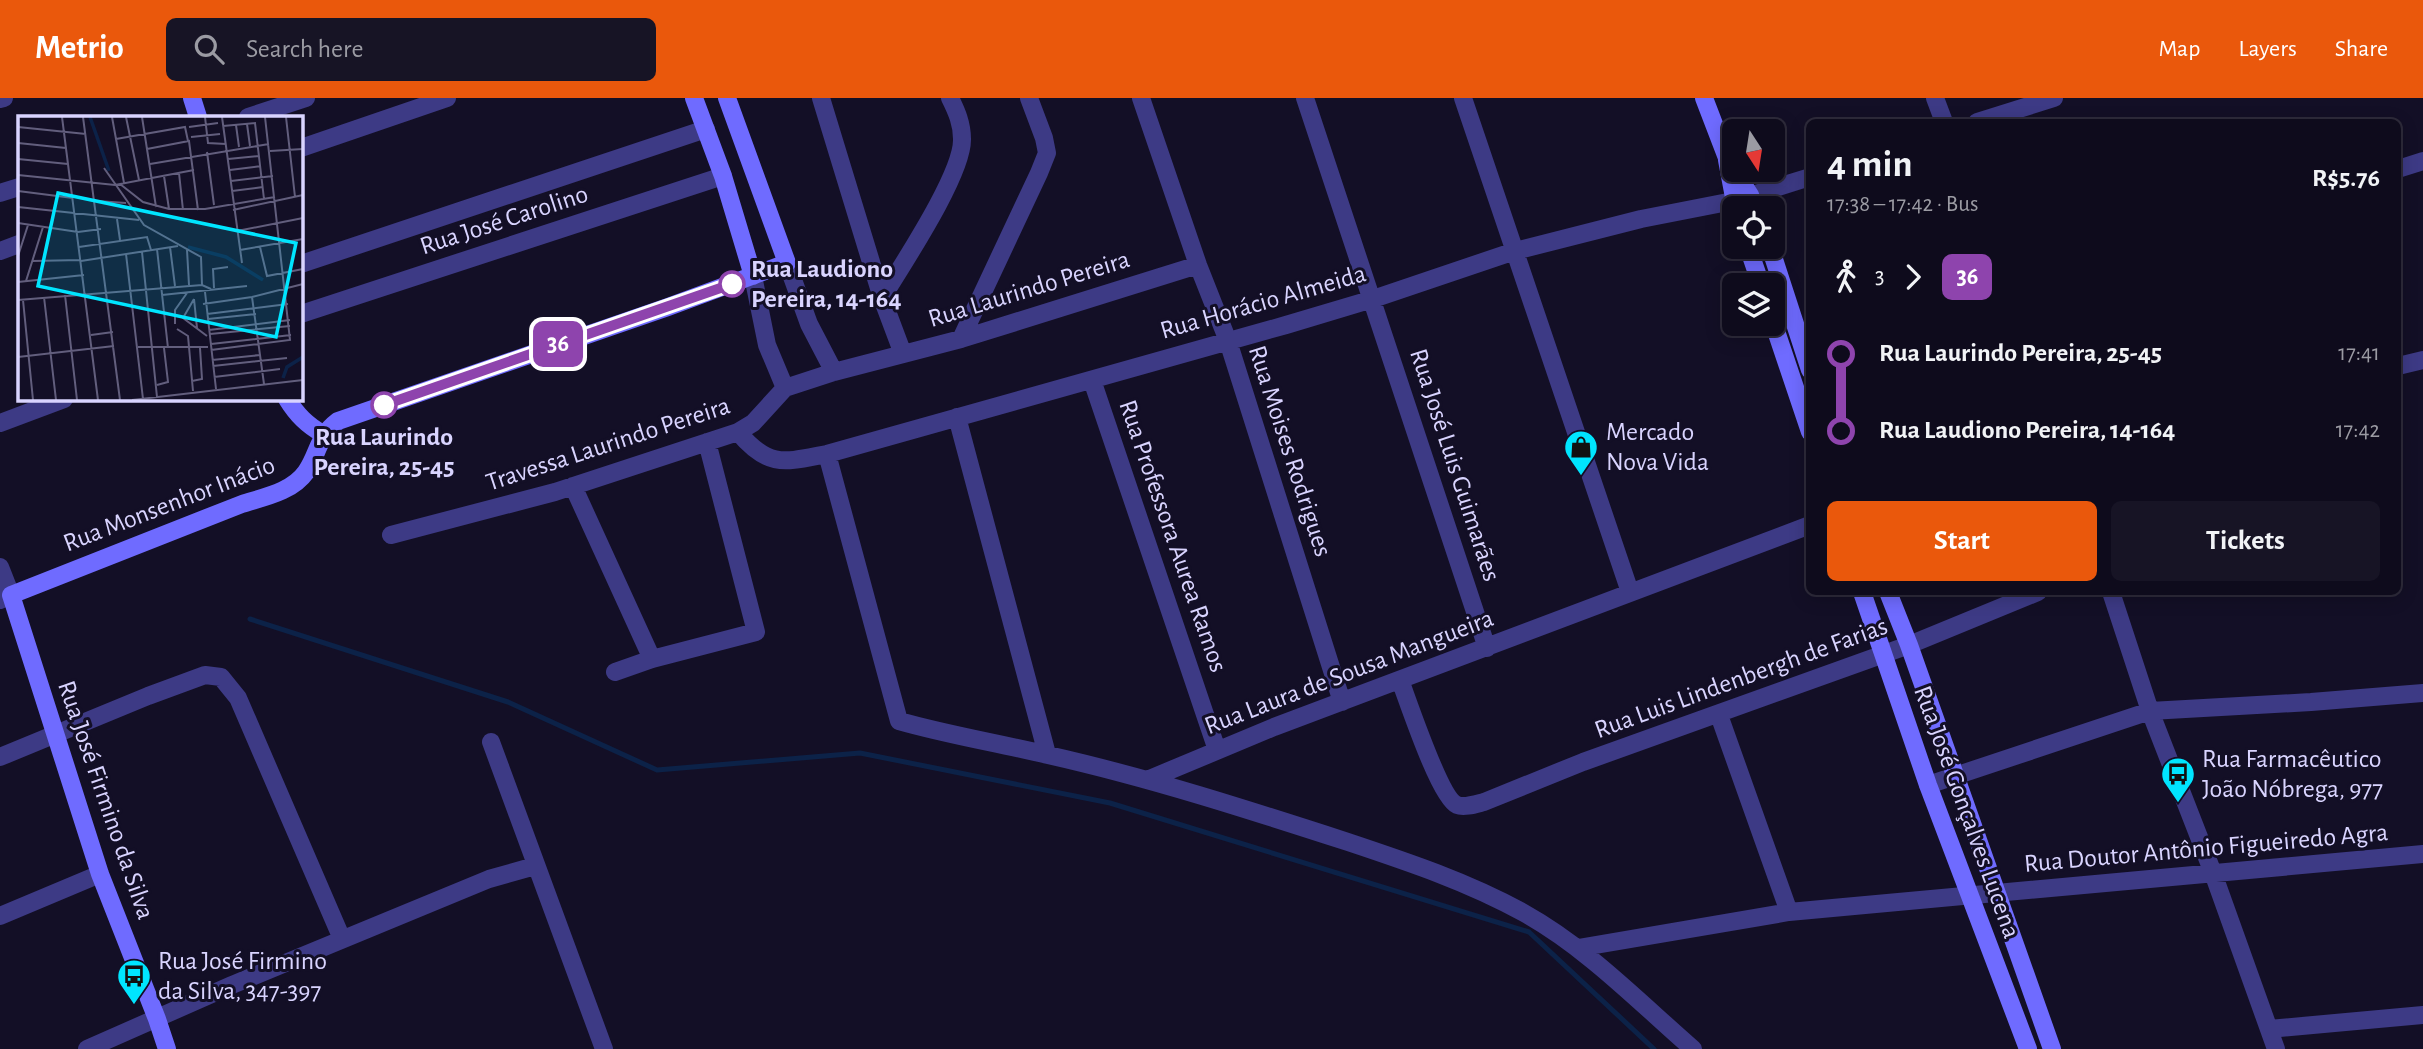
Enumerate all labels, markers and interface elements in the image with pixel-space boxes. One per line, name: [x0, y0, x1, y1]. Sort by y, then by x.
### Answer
search box: [166, 18, 656, 81]
icon: search: [190, 30, 228, 68]
text: Metrio: [35, 32, 124, 65]
text: Search here: [246, 36, 363, 62]
text: Map: [2158, 37, 2200, 61]
text: Layers: [2238, 37, 2297, 61]
text: Share: [2335, 37, 2388, 61]
inset map: [18, 116, 303, 401]
north arrow: [1722, 119, 1785, 182]
map controls: [1722, 119, 1785, 336]
text: 4 min: [1827, 146, 1913, 184]
text: R$5.76: [2312, 165, 2380, 191]
street label: Rua José Carolino: [417, 181, 591, 259]
text: 17:38 – 17:42 · Bus: [1827, 193, 1978, 216]
button: locate: [1722, 196, 1785, 259]
street label: Rua Laurindo Pereira: [925, 246, 1133, 332]
place label: Rua Laudiono Pereira, 14-164: [751, 256, 901, 312]
icon: walk: [1827, 258, 1865, 296]
icon: forward: [1894, 258, 1932, 296]
street label: Rua Horácio Almeida: [1157, 260, 1369, 344]
text: 3: [1875, 265, 1884, 288]
text: 36: [1956, 265, 1978, 289]
marker: Rua Laudiono Pereira, 14-164: [719, 271, 745, 297]
button: layers: [1722, 273, 1785, 336]
line badge: 36: [526, 321, 590, 367]
text: 36: [547, 332, 569, 356]
text: Rua Laurindo Pereira, 25-45: [1879, 340, 2162, 366]
street label: Rua Moises Rodrigues: [1244, 342, 1336, 560]
text: 17:41: [2338, 342, 2380, 365]
street label: Rua José Luis Guimarães: [1405, 346, 1505, 584]
marker: Rua Laurindo Pereira, 25-45: [371, 392, 397, 418]
street label: Travessa Laurindo Pereira: [483, 392, 733, 496]
street label: Rua Professora Aurea Ramos: [1114, 397, 1232, 675]
text: Rua Laudiono Pereira, 14-164: [1879, 417, 2175, 443]
place label: Mercado Nova Vida: [1606, 419, 1709, 475]
text: 17:42: [2336, 419, 2380, 442]
place label: Rua Laurindo Pereira, 25-45: [314, 424, 454, 480]
shop icon: Mercado Nova Vida: [1562, 428, 1600, 477]
street label: Rua Monsenhor Inácio: [60, 452, 278, 556]
button: Start: [1827, 501, 2097, 581]
button: Tickets: [2111, 501, 2380, 581]
street label: Rua Laura de Sousa Mangueira: [1201, 605, 1497, 739]
street label: Rua Luis Lindenbergh de Farias: [1591, 613, 1891, 743]
street label: Rua José Firmino da Silva: [53, 677, 159, 923]
street label: Rua José Gonçalves Lucena: [1909, 682, 2025, 942]
place label: Rua Farmacêutico João Nóbrega, 977: [2202, 746, 2383, 802]
bus stop icon: Rua Farmacêutico João Nóbrega, 977: [2159, 755, 2197, 804]
street label: Rua Doutor Antônio Figueiredo Agra: [2023, 819, 2389, 877]
place label: Rua José Firmino da Silva, 347-397: [158, 948, 327, 1004]
bus stop icon: Rua José Firmino da Silva, 347-397: [115, 957, 153, 1006]

